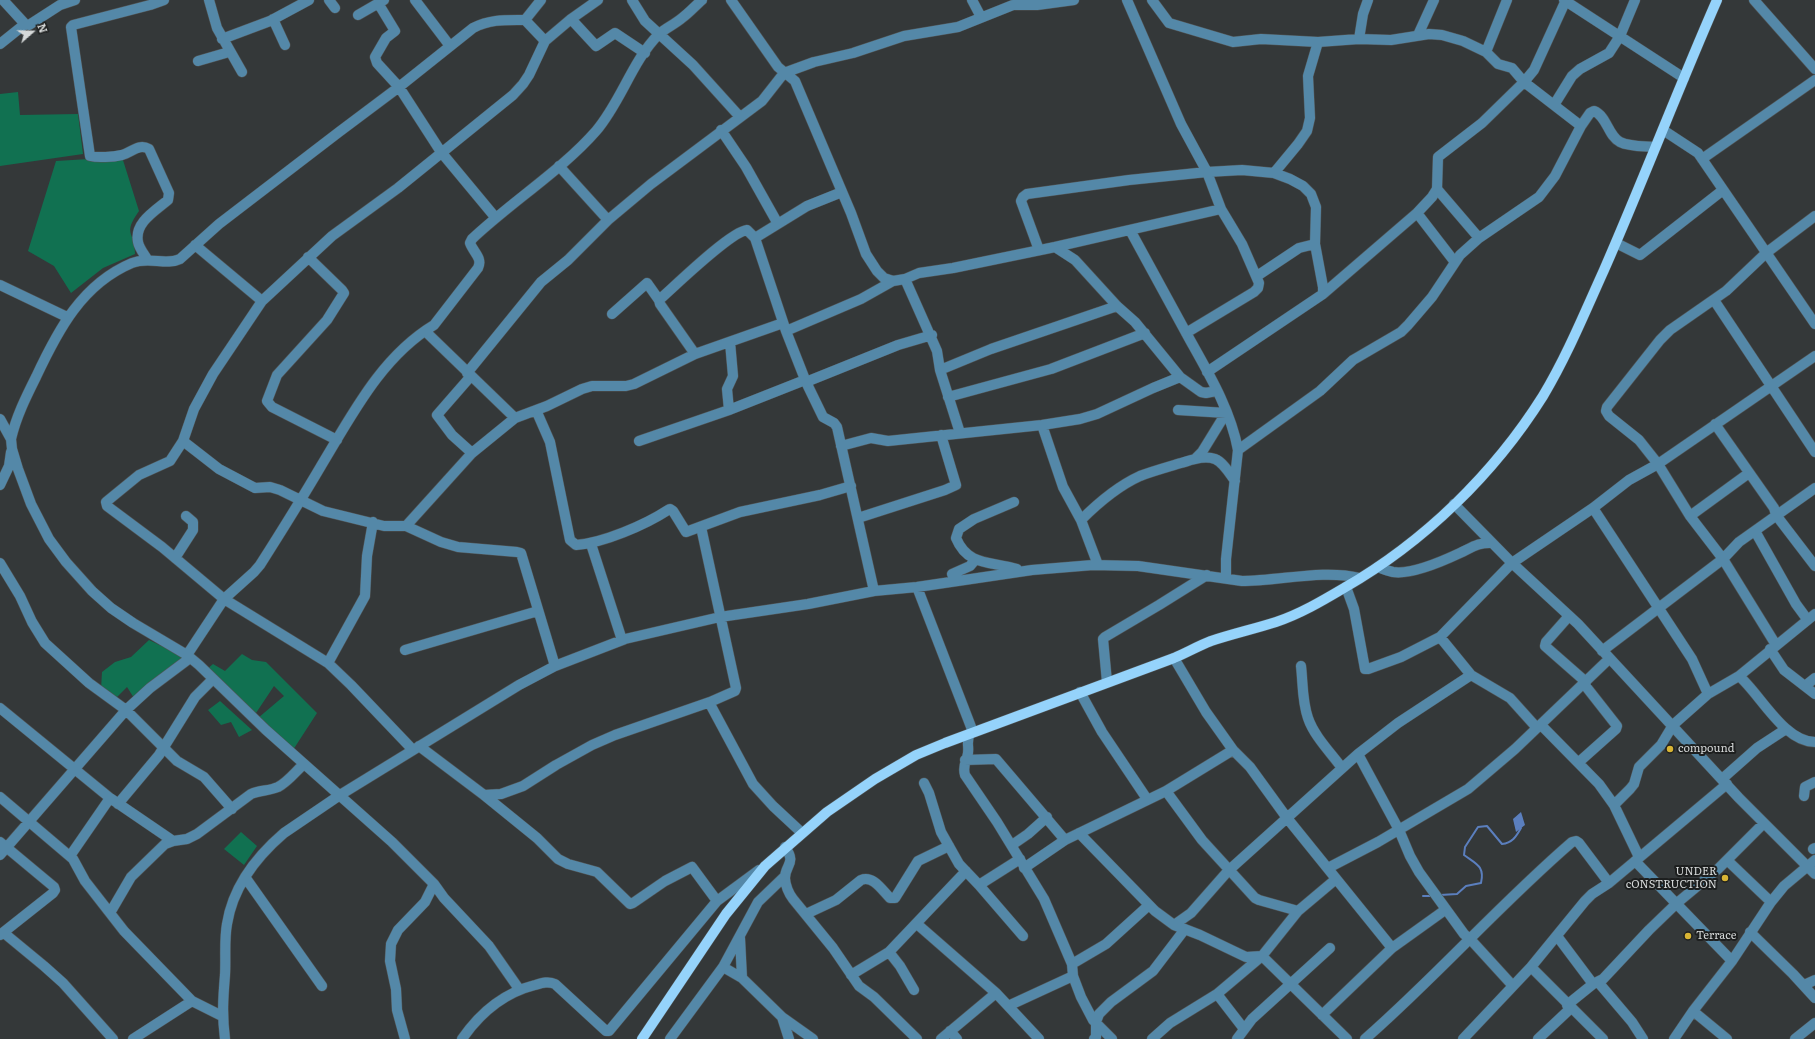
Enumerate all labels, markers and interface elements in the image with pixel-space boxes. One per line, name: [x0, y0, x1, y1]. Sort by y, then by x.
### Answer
north arrow: [12, 12, 52, 52]
text: N: [34, 21, 52, 35]
place label: compound: [1678, 742, 1734, 756]
marker: compound: [1665, 744, 1675, 754]
place label: UNDER cONSTRUCTION: [1626, 865, 1717, 891]
marker: UNDER cONSTRUCTION: [1720, 873, 1730, 883]
place label: Terrace: [1696, 929, 1736, 943]
marker: Terrace: [1683, 931, 1693, 941]

